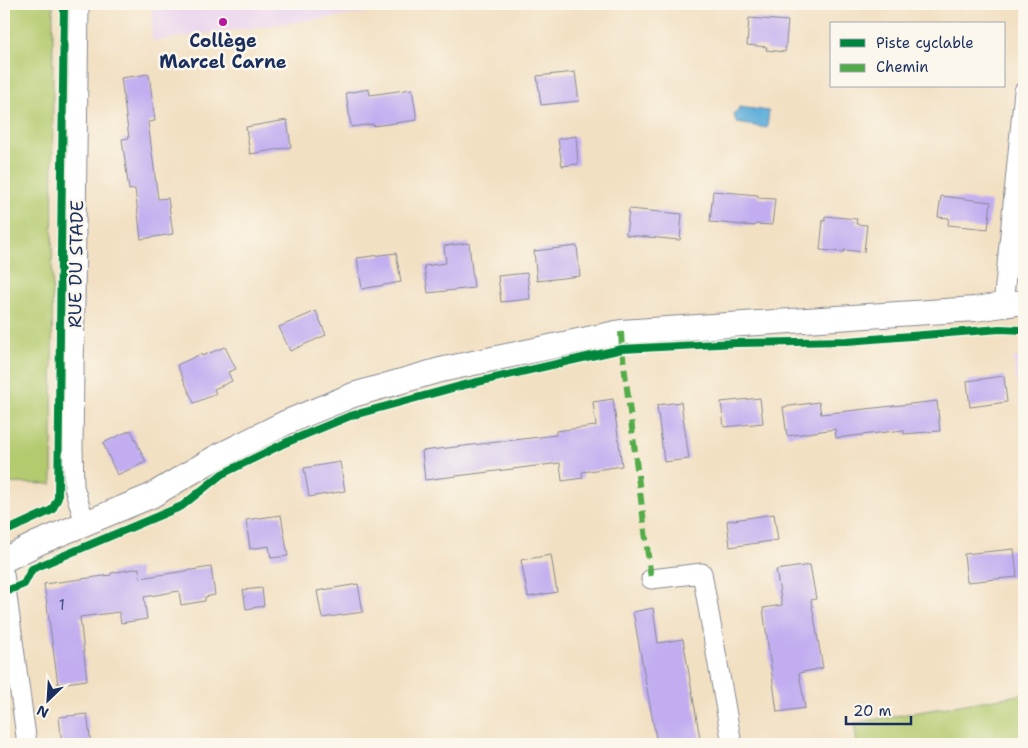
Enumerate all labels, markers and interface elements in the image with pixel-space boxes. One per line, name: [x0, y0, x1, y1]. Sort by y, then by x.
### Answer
marker: Collège Marcel Carne: [217, 16, 229, 28]
legend: [830, 22, 1006, 88]
place label: Collège Marcel Carne: [159, 29, 287, 74]
text: Piste cyclable: [876, 33, 974, 53]
text: Chemin: [876, 57, 929, 77]
street label: RUE DU STADE: [63, 200, 89, 328]
house number: 1: [59, 595, 65, 615]
north arrow: [22, 676, 72, 726]
scale bar: [846, 693, 910, 725]
text: N: [34, 701, 51, 722]
text: 20 m: [853, 701, 892, 721]

